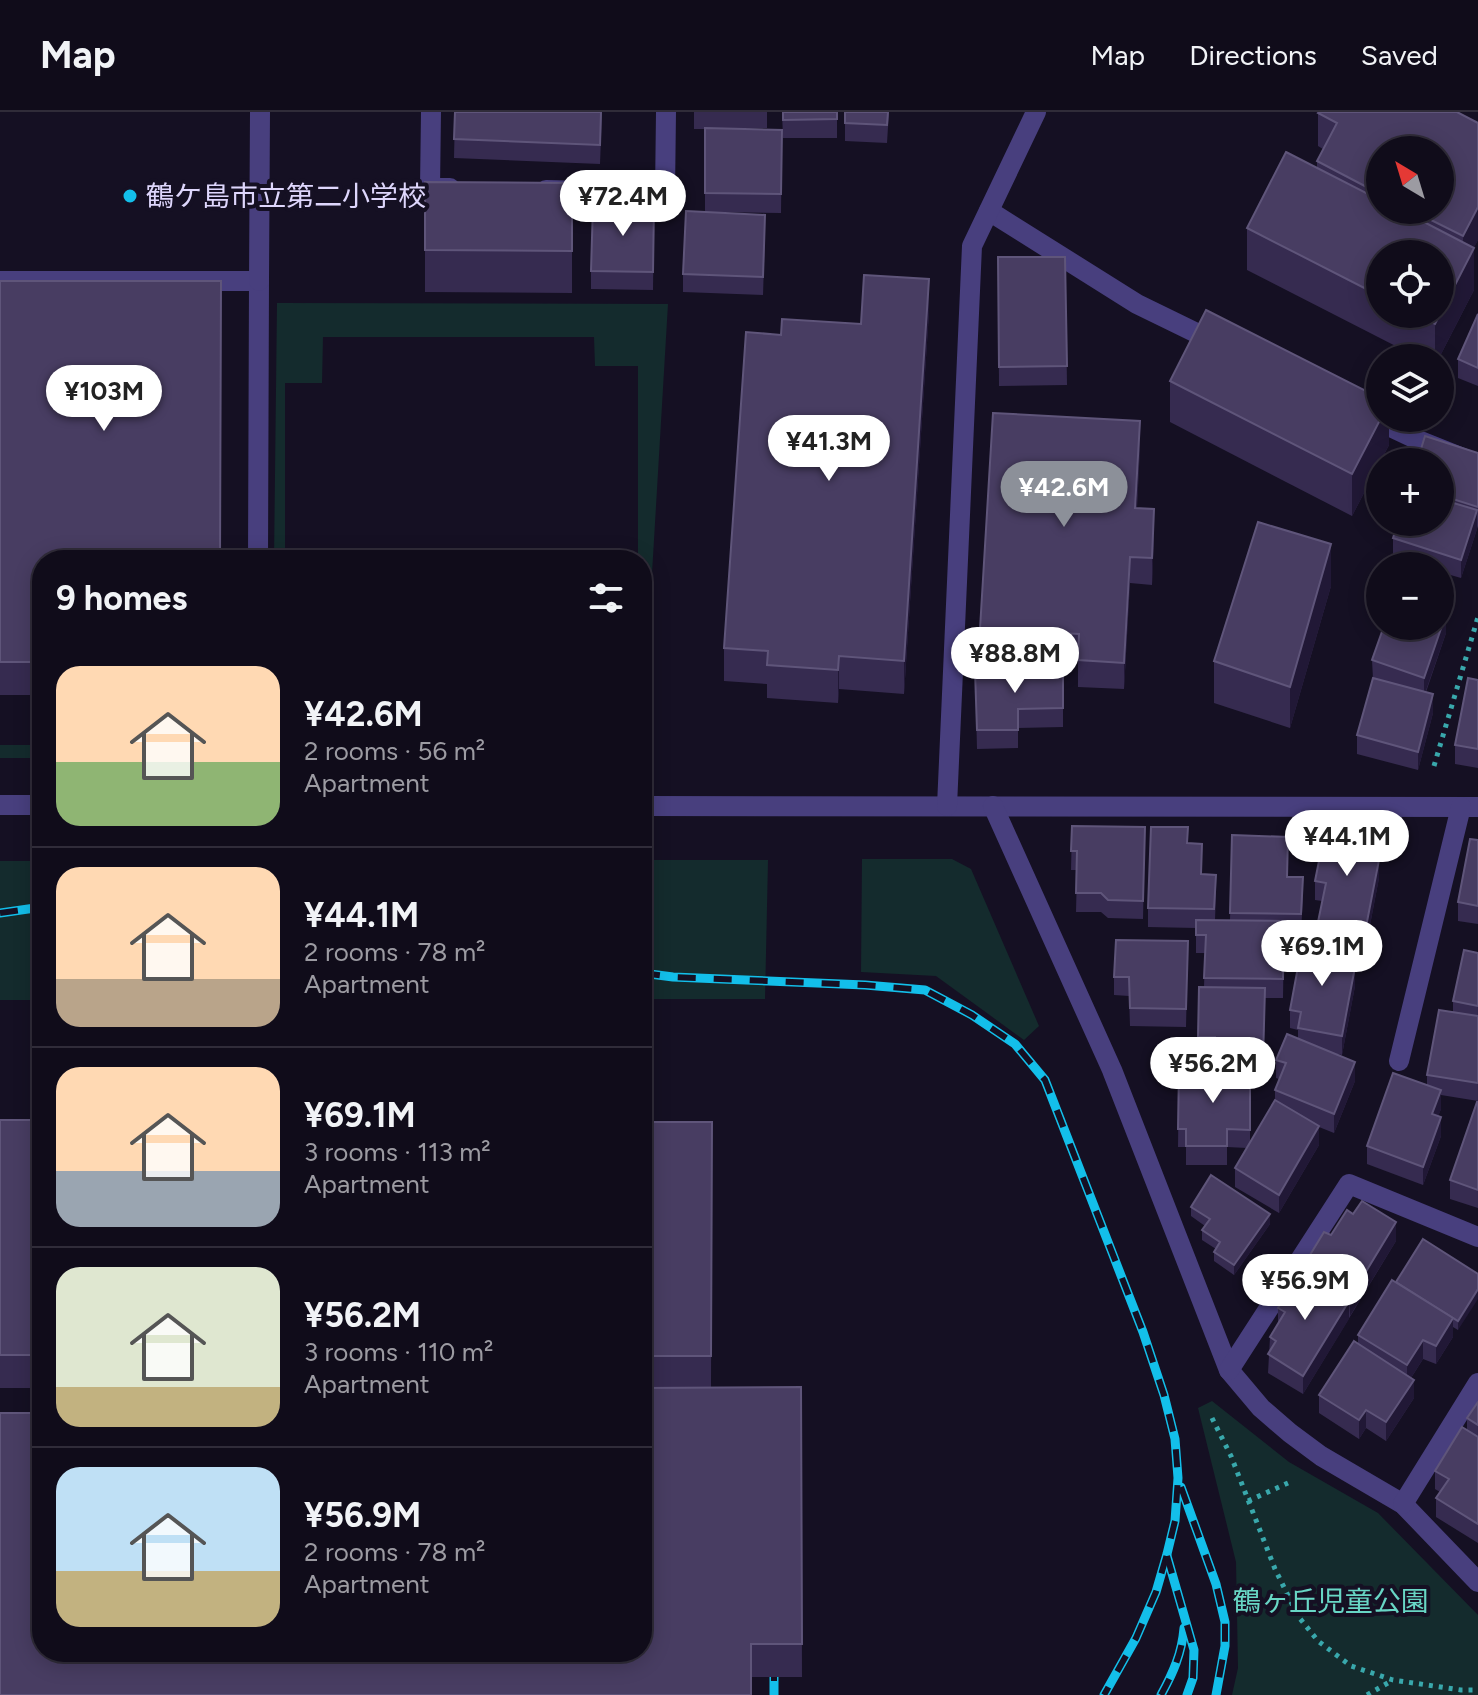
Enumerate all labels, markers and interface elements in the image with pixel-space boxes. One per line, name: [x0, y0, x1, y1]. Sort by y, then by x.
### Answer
text: Map: [40, 32, 116, 78]
text: Map: [1091, 38, 1145, 72]
text: Directions: [1189, 38, 1317, 72]
text: Saved: [1361, 38, 1438, 72]
north arrow: [1366, 136, 1454, 224]
map controls: [1366, 136, 1454, 640]
pin: ¥72.4M: [558, 170, 688, 238]
place label: 鶴ケ島市立第二小学校: [146, 179, 426, 213]
text: ¥72.4M: [578, 180, 668, 212]
marker: 鶴ケ島市立第二小学校: [121, 187, 139, 205]
button: locate: [1366, 240, 1454, 328]
button: layers: [1366, 344, 1454, 432]
pin: ¥103M: [48, 365, 160, 433]
text: ¥103M: [64, 375, 144, 407]
pin: ¥41.3M: [764, 415, 894, 483]
text: ¥41.3M: [786, 425, 872, 457]
button: +: [1366, 448, 1454, 536]
pin: ¥42.6M: [999, 461, 1129, 529]
text: ¥42.6M: [1019, 471, 1109, 503]
button: −: [1366, 552, 1454, 640]
icon: filters: [584, 576, 628, 620]
text: 9 homes: [56, 578, 187, 619]
pin: ¥88.8M: [950, 627, 1080, 695]
text: ¥88.8M: [969, 637, 1061, 669]
text: ¥42.6M: [304, 694, 423, 735]
icon: home: [120, 698, 216, 794]
text: 2 rooms · 56 m²: [304, 735, 485, 767]
text: Apartment: [304, 767, 430, 799]
pin: ¥44.1M: [1282, 810, 1412, 878]
text: ¥44.1M: [1303, 820, 1391, 852]
text: ¥44.1M: [304, 895, 419, 936]
icon: home: [120, 899, 216, 995]
pin: ¥69.1M: [1257, 920, 1387, 988]
text: ¥69.1M: [1279, 930, 1365, 962]
text: 2 rooms · 78 m²: [304, 936, 485, 968]
text: Apartment: [304, 968, 430, 1000]
pin: ¥56.2M: [1148, 1037, 1278, 1105]
text: ¥56.2M: [1168, 1047, 1258, 1079]
text: ¥69.1M: [304, 1095, 416, 1136]
icon: home: [120, 1099, 216, 1195]
text: 3 rooms · 113 m²: [304, 1136, 491, 1168]
text: Apartment: [304, 1168, 430, 1200]
pin: ¥56.9M: [1240, 1254, 1370, 1322]
text: ¥56.9M: [1260, 1264, 1350, 1296]
text: ¥56.2M: [304, 1295, 421, 1336]
icon: home: [120, 1299, 216, 1395]
text: 3 rooms · 110 m²: [304, 1336, 493, 1368]
text: Apartment: [304, 1368, 430, 1400]
text: ¥56.9M: [304, 1495, 421, 1536]
icon: home: [120, 1499, 216, 1595]
text: 2 rooms · 78 m²: [304, 1536, 485, 1568]
text: Apartment: [304, 1568, 430, 1600]
park label: 鶴ヶ丘児童公園: [1233, 1584, 1429, 1618]

